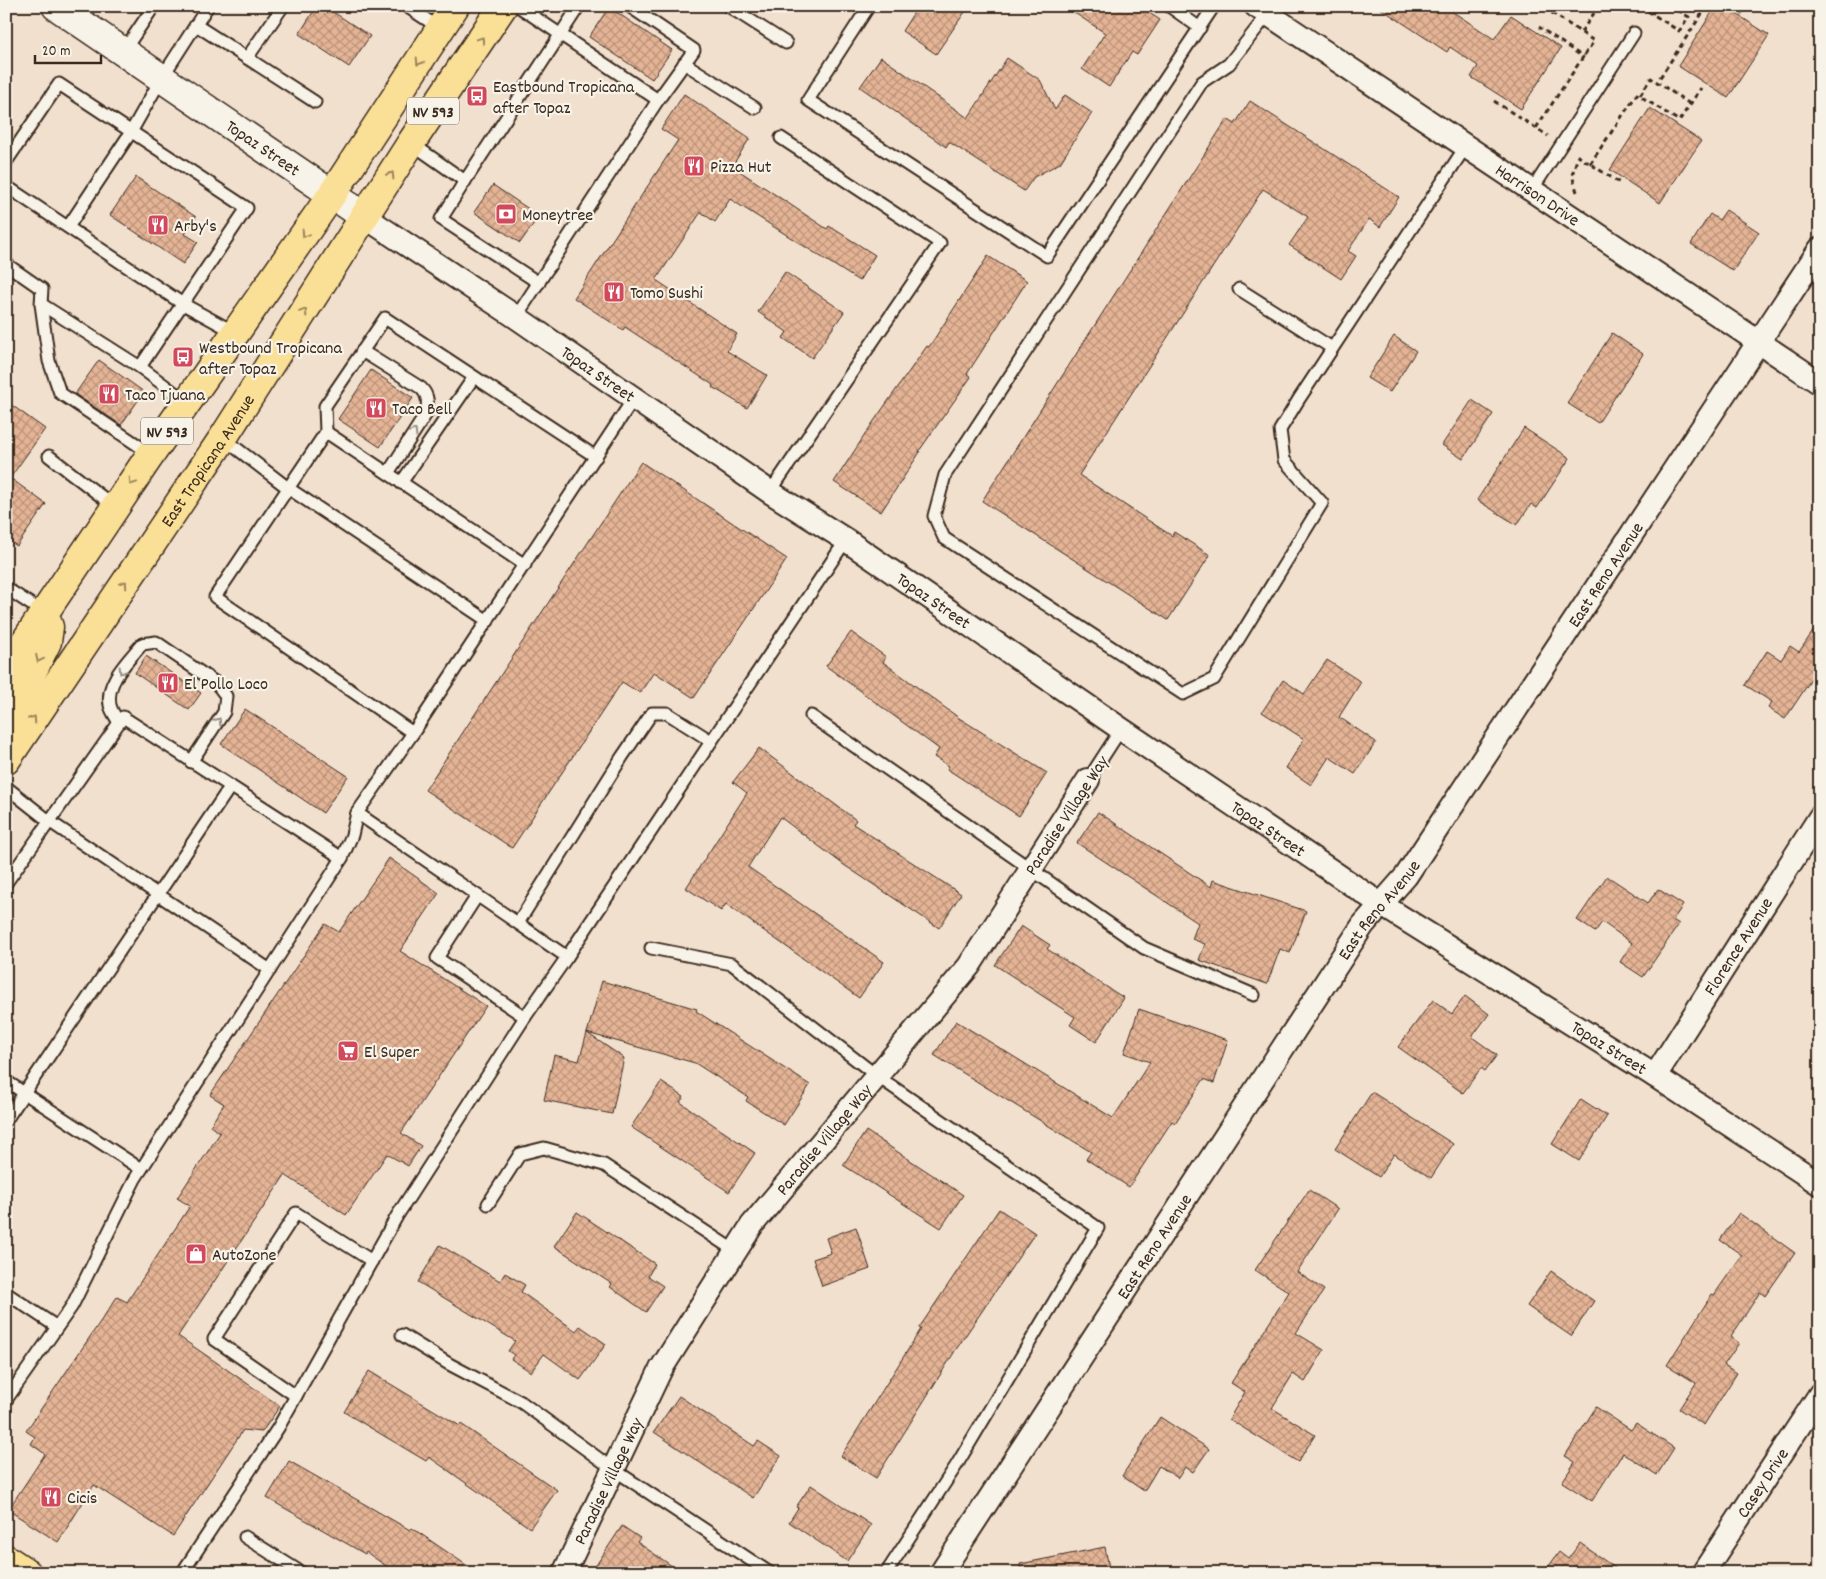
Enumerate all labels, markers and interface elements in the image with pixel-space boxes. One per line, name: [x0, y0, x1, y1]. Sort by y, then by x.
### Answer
scale bar: [35, 32, 101, 64]
one-way arrow: [475, 36, 484, 45]
text: 20 m: [42, 41, 70, 63]
one-way arrow: [416, 56, 425, 65]
place label: Eastbound Tropicana after Topaz: [493, 76, 635, 122]
bus stop icon: Eastbound Tropicana after Topaz: [465, 84, 489, 108]
road number: NV 593: [407, 98, 459, 124]
street label: Topaz Street: [220, 115, 304, 184]
restaurant icon: Pizza Hut: [682, 154, 706, 178]
place label: Pizza Hut: [710, 156, 772, 181]
street label: Harrison Drive: [1489, 159, 1584, 234]
one-way arrow: [385, 172, 394, 181]
bank icon: Moneytree: [494, 202, 518, 226]
place label: Moneytree: [522, 204, 593, 229]
restaurant icon: Arby's: [146, 213, 170, 237]
place label: Arby's: [174, 215, 217, 240]
one-way arrow: [302, 228, 311, 237]
restaurant icon: Tomo Sushi: [602, 280, 626, 304]
place label: Tomo Sushi: [630, 282, 703, 307]
one-way arrow: [298, 308, 307, 318]
place label: Westbound Tropicana after Topaz: [199, 337, 342, 383]
street label: Topaz Street: [555, 341, 639, 410]
bus stop icon: Westbound Tropicana after Topaz: [171, 345, 195, 369]
restaurant icon: Taco Tjuana: [97, 382, 121, 406]
place label: Taco Tjuana: [125, 384, 205, 409]
street label: East Tropicana Avenue: [156, 390, 263, 533]
restaurant icon: Taco Bell: [364, 396, 388, 420]
place label: Taco Bell: [392, 398, 453, 423]
road number: NV 593: [141, 418, 193, 444]
one-way arrow: [408, 429, 417, 438]
one-way arrow: [129, 476, 138, 486]
street label: East Reno Avenue: [1563, 518, 1651, 633]
street label: Topaz Street: [890, 568, 975, 637]
one-way arrow: [118, 581, 127, 590]
one-way arrow: [35, 653, 45, 662]
one-way arrow: [118, 665, 128, 674]
restaurant icon: El Pollo Loco: [156, 671, 180, 695]
place label: El Pollo Loco: [184, 673, 268, 698]
one-way arrow: [27, 716, 37, 725]
one-way arrow: [212, 717, 221, 726]
street label: Paradise Village Way: [1020, 751, 1117, 881]
street label: Topaz Street: [1225, 796, 1310, 865]
street label: East Reno Avenue: [1333, 856, 1428, 966]
street label: Florence Avenue: [1699, 894, 1780, 1001]
street label: Topaz Street: [1565, 1016, 1651, 1083]
supermarket icon: El Super: [336, 1039, 360, 1063]
place label: El Super: [364, 1041, 419, 1066]
street label: Paradise Village Way: [772, 1079, 880, 1202]
street label: East Reno Avenue: [1112, 1190, 1200, 1305]
shop icon: AutoZone: [184, 1242, 208, 1266]
place label: AutoZone: [212, 1244, 277, 1269]
street label: Paradise Village Way: [569, 1414, 651, 1550]
street label: Casey Drive: [1732, 1444, 1796, 1524]
restaurant icon: Cicis: [39, 1485, 63, 1509]
place label: Cicis: [67, 1487, 97, 1512]

